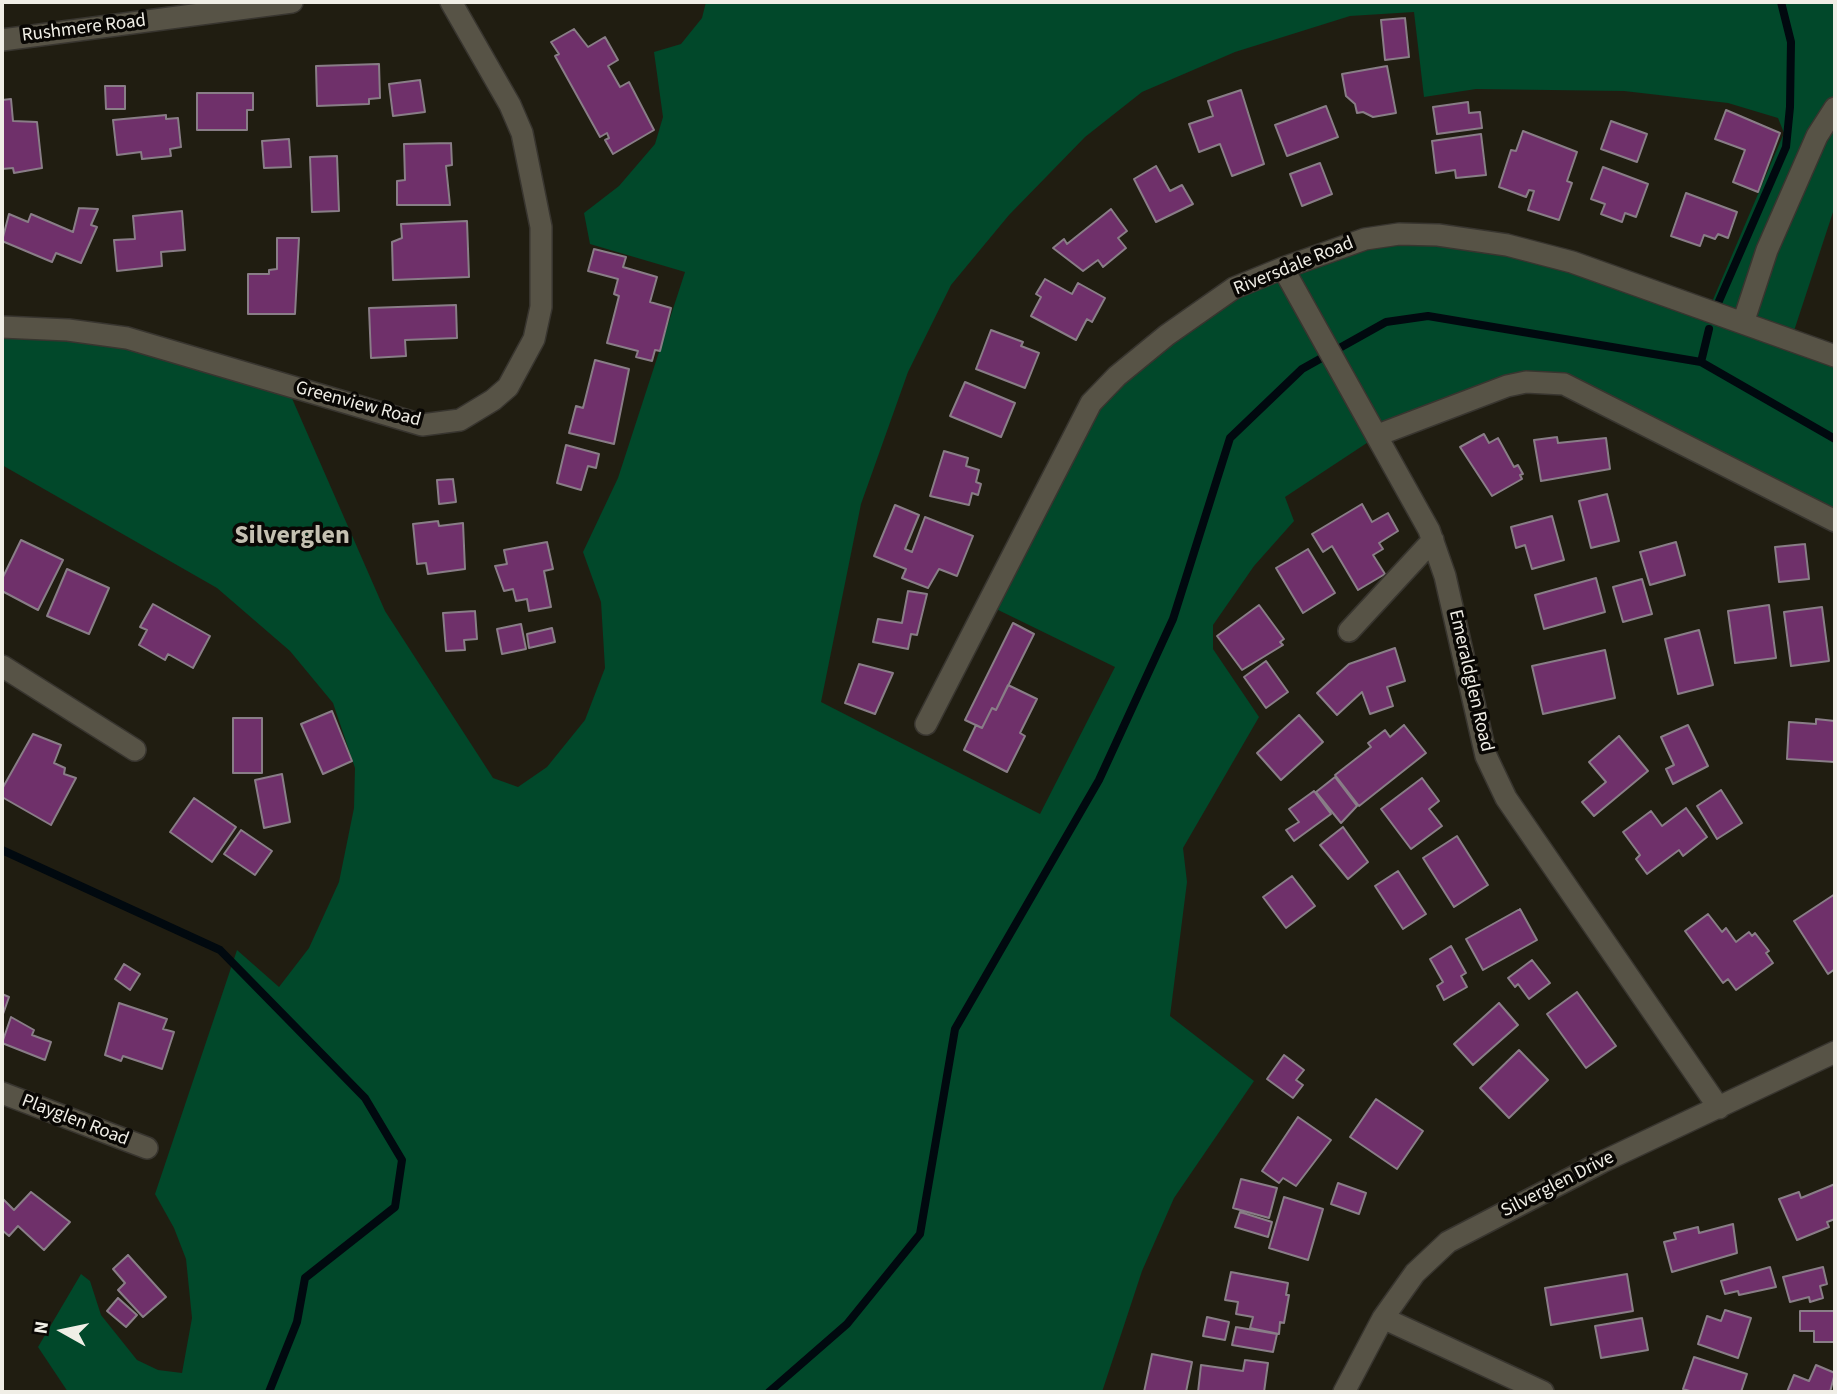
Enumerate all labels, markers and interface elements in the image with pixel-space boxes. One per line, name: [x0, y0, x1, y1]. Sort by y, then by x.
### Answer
street label: Rushmere Road: [21, 10, 147, 48]
street label: Riversdale Road: [1231, 233, 1357, 301]
street label: Greenview Road: [293, 377, 423, 433]
district label: Silverglen: [234, 521, 350, 553]
street label: Emeraldglen Road: [1443, 608, 1497, 754]
street label: Playglen Road: [18, 1090, 132, 1152]
street label: Silverglen Drive: [1498, 1147, 1618, 1223]
north arrow: [28, 1296, 98, 1366]
text: N: [27, 1319, 56, 1336]

